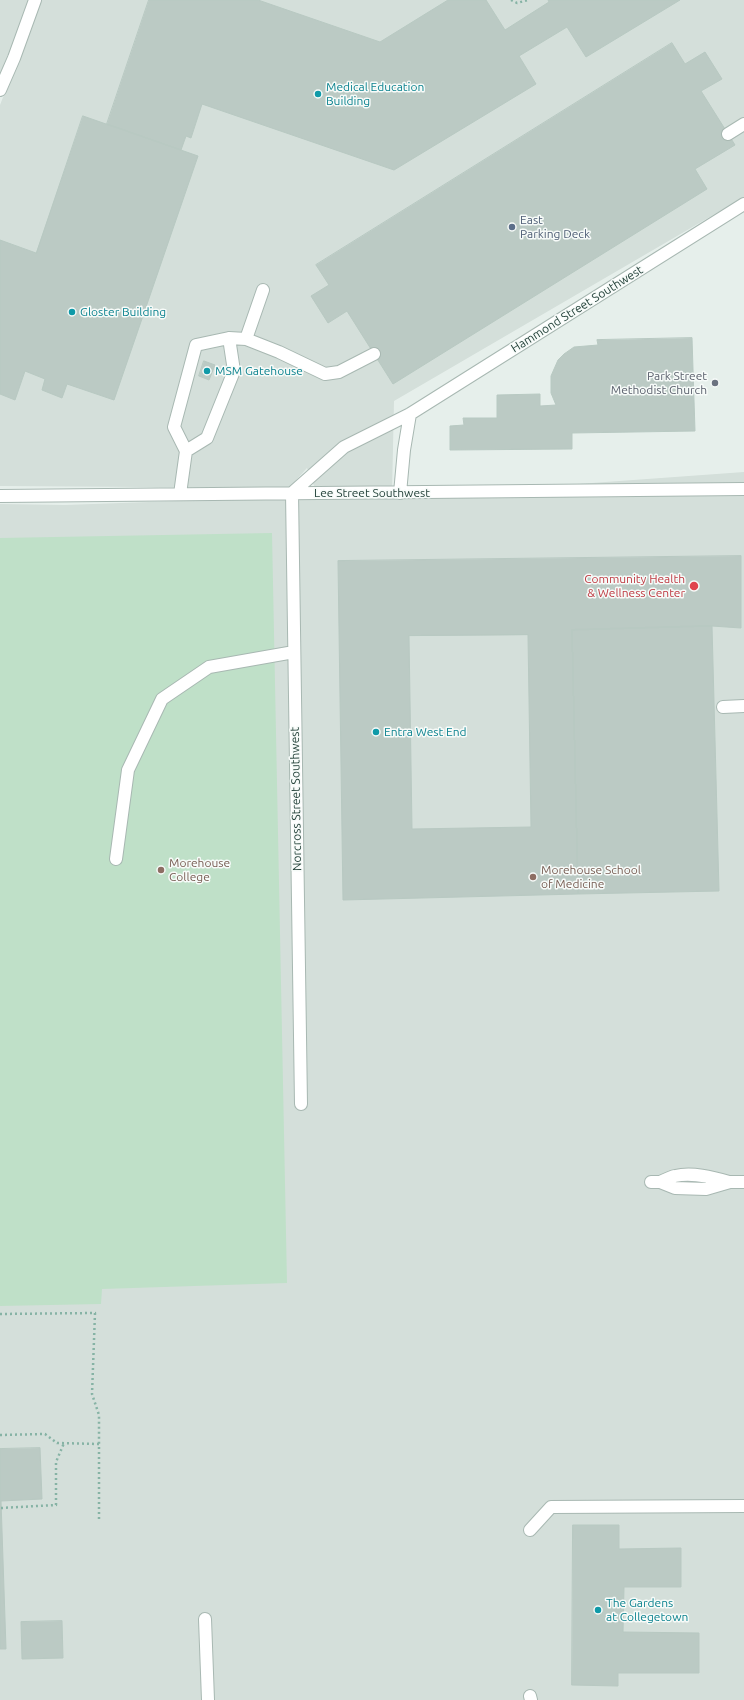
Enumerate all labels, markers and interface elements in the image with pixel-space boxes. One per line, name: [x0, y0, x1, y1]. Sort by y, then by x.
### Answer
place label: Medical Education Building: [326, 80, 424, 108]
marker: Medical Education Building: [313, 89, 323, 99]
place label: East Parking Deck: [520, 213, 590, 241]
marker: East Parking Deck: [507, 222, 517, 232]
street label: Hammond Street Southwest: [508, 262, 646, 356]
place label: Gloster Building: [80, 305, 166, 319]
marker: Gloster Building: [67, 307, 77, 317]
place label: MSM Gatehouse: [215, 364, 303, 378]
marker: MSM Gatehouse: [202, 366, 212, 376]
place label: Park Street Methodist Church: [611, 369, 707, 397]
marker: Park Street Methodist Church: [710, 378, 720, 388]
street label: Lee Street Southwest: [314, 486, 430, 500]
place label: Community Health & Wellness Center: [584, 572, 685, 600]
marker: Community Health & Wellness Center: [688, 580, 700, 592]
place label: Entra West End: [384, 725, 467, 739]
street label: Norcross Street Southwest: [288, 727, 304, 871]
marker: Entra West End: [371, 727, 381, 737]
place label: Morehouse College: [169, 856, 230, 884]
place label: Morehouse School of Medicine: [541, 863, 641, 891]
marker: Morehouse College: [156, 865, 166, 875]
marker: Morehouse School of Medicine: [528, 872, 538, 882]
place label: The Gardens at Collegetown: [606, 1596, 688, 1624]
marker: The Gardens at Collegetown: [593, 1605, 603, 1615]

